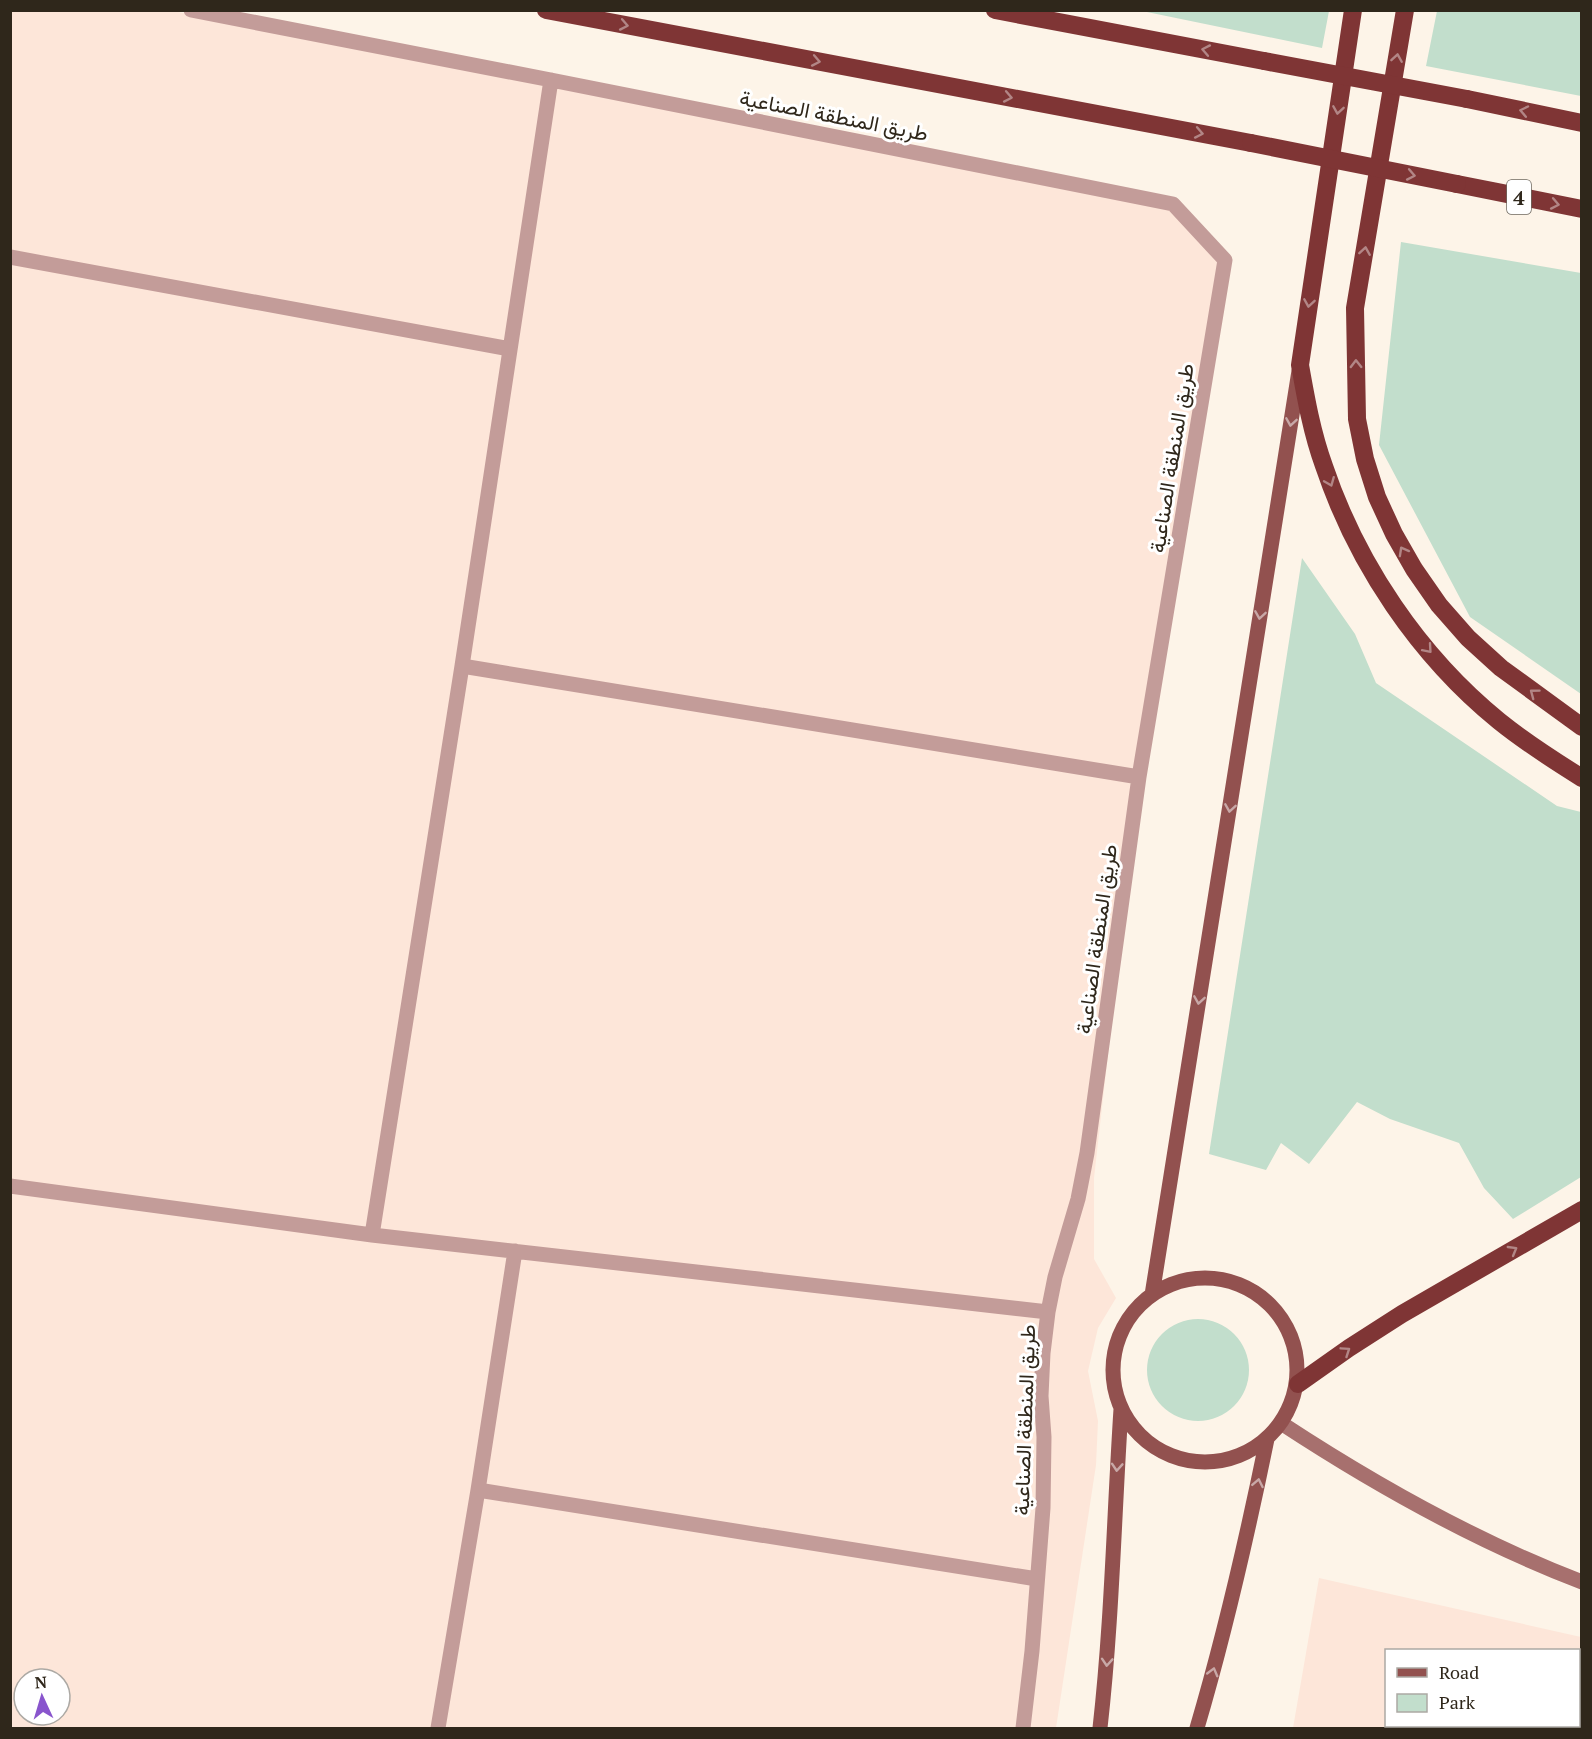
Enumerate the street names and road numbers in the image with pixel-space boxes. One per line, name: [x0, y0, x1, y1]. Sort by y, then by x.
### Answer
street label: طريق المنطقة الصناعية: [737, 83, 931, 147]
road number: 4: [1507, 180, 1531, 214]
street label: طريق المنطقة الصناعية: [1142, 361, 1200, 555]
street label: طريق المنطقة الصناعية: [1069, 842, 1123, 1036]
street label: طريق المنطقة الصناعية: [1007, 1324, 1041, 1516]

